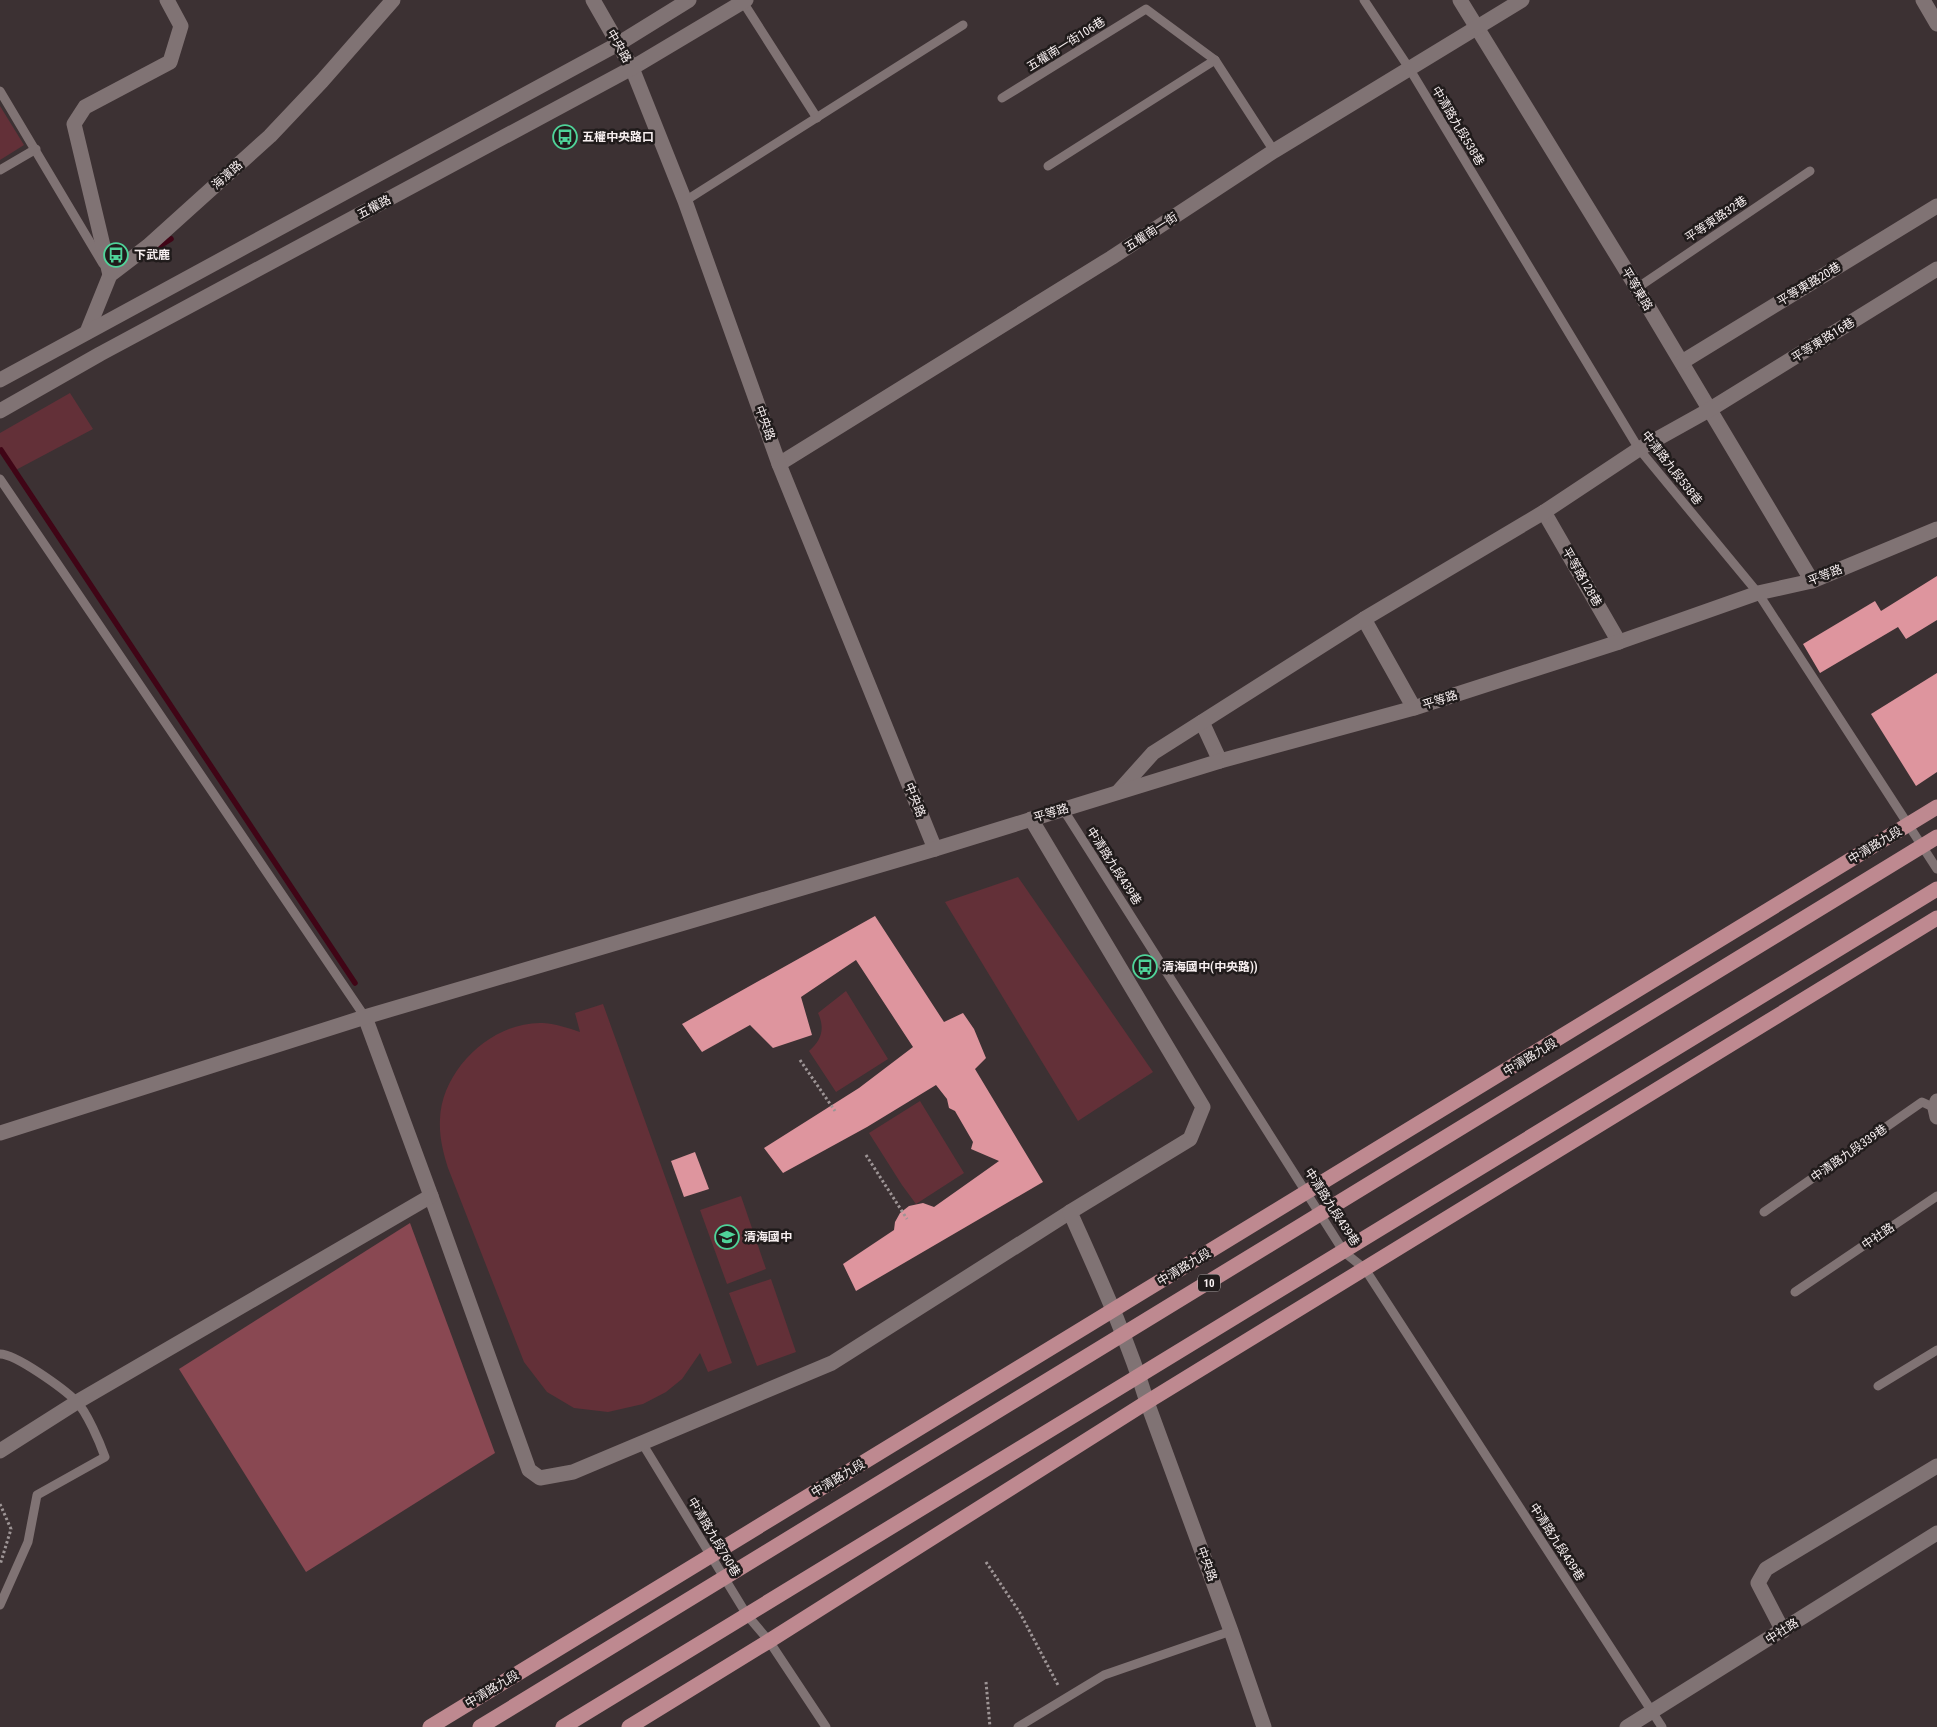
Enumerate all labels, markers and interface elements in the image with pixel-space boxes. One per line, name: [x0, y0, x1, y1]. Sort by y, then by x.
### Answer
street label: 五權南一街106巷: [1024, 14, 1108, 74]
street label: 中央路: [604, 27, 634, 65]
street label: 中清路九段538巷: [1429, 84, 1487, 168]
bus stop icon: 五權中央路口: [552, 124, 578, 150]
place label: 五權中央路口: [582, 130, 654, 144]
street label: 海濱路: [209, 158, 245, 192]
street label: 五權路: [355, 192, 393, 222]
street label: 平等東路32巷: [1682, 193, 1750, 245]
street label: 五權南一街: [1122, 210, 1180, 254]
bus stop icon: 下武鹿: [103, 242, 129, 268]
place label: 下武鹿: [134, 248, 170, 262]
street label: 平等東路20巷: [1775, 259, 1843, 309]
street label: 平等東路: [1619, 265, 1655, 313]
street label: 平等東路16巷: [1789, 315, 1857, 365]
street label: 中央路: [752, 404, 778, 442]
street label: 中清路九段538巷: [1639, 428, 1705, 508]
street label: 平等路128巷: [1559, 545, 1605, 609]
street label: 平等路: [1806, 562, 1844, 588]
street label: 平等路: [1421, 688, 1459, 712]
street label: 中央路: [902, 781, 928, 819]
street label: 平等路: [1032, 801, 1070, 825]
street label: 中清路九段: [1846, 824, 1904, 866]
street label: 中清路九段439巷: [1084, 825, 1144, 907]
bus stop icon: 清海國中(中央路)): [1132, 954, 1158, 980]
place label: 清海國中(中央路)): [1162, 960, 1258, 974]
street label: 中清路九段: [1501, 1036, 1559, 1078]
street label: 中清路九段339巷: [1808, 1122, 1890, 1184]
street label: 中清路九段439巷: [1302, 1166, 1362, 1248]
street label: 中社路: [1859, 1220, 1897, 1252]
school or university icon: 清海國中: [714, 1224, 740, 1250]
place label: 清海國中: [744, 1230, 792, 1244]
street label: 中清路九段: [1155, 1246, 1213, 1288]
road number: 10: [1198, 1275, 1220, 1292]
street label: 中清路九段: [809, 1457, 867, 1499]
street label: 中清路九段760巷: [685, 1495, 743, 1579]
street label: 中清路九段439巷: [1527, 1501, 1587, 1583]
street label: 中央路: [1194, 1545, 1220, 1583]
street label: 中社路: [1763, 1616, 1801, 1646]
street label: 中清路九段: [463, 1668, 521, 1710]

